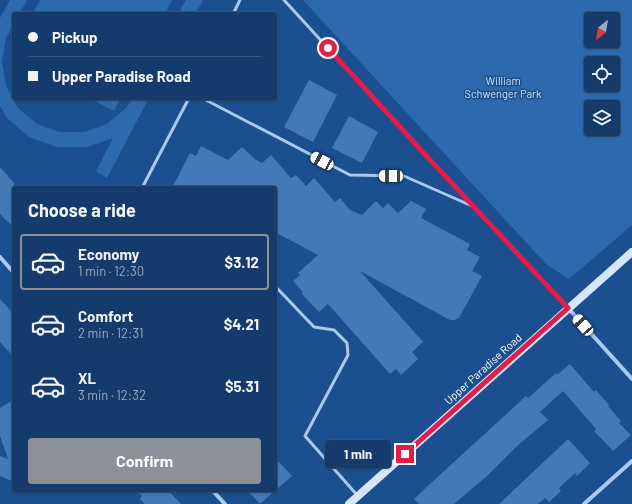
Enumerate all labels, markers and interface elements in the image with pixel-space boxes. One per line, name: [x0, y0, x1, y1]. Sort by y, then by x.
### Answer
north arrow: [584, 12, 620, 48]
map controls: [584, 12, 620, 136]
text: Pickup: [52, 28, 98, 46]
route start: [319, 39, 337, 57]
button: locate: [584, 56, 620, 92]
text: Upper Paradise Road: [52, 67, 191, 85]
park label: William Schwenger Park: [464, 74, 542, 100]
button: layers: [584, 100, 620, 136]
car: [309, 150, 335, 172]
car: [379, 170, 403, 182]
text: Choose a ride: [28, 199, 136, 221]
icon: car: [30, 244, 66, 280]
text: Economy: [78, 245, 139, 263]
text: $3.12: [225, 253, 259, 271]
text: 1 min · 12:30: [78, 263, 144, 279]
icon: car: [30, 306, 66, 342]
text: Comfort: [78, 307, 133, 325]
car: [571, 312, 595, 338]
text: $4.21: [224, 315, 259, 333]
text: 2 min · 12:31: [78, 325, 144, 341]
street label: Upper Paradise Road: [441, 331, 524, 407]
icon: car: [30, 368, 66, 404]
text: XL: [78, 369, 96, 387]
text: $5.31: [225, 377, 259, 395]
text: 3 min · 12:32: [78, 387, 146, 403]
button: Confirm: [28, 438, 261, 484]
callout: 1 min: [325, 440, 391, 468]
route end: [396, 445, 414, 463]
text: 1 min: [344, 446, 372, 462]

